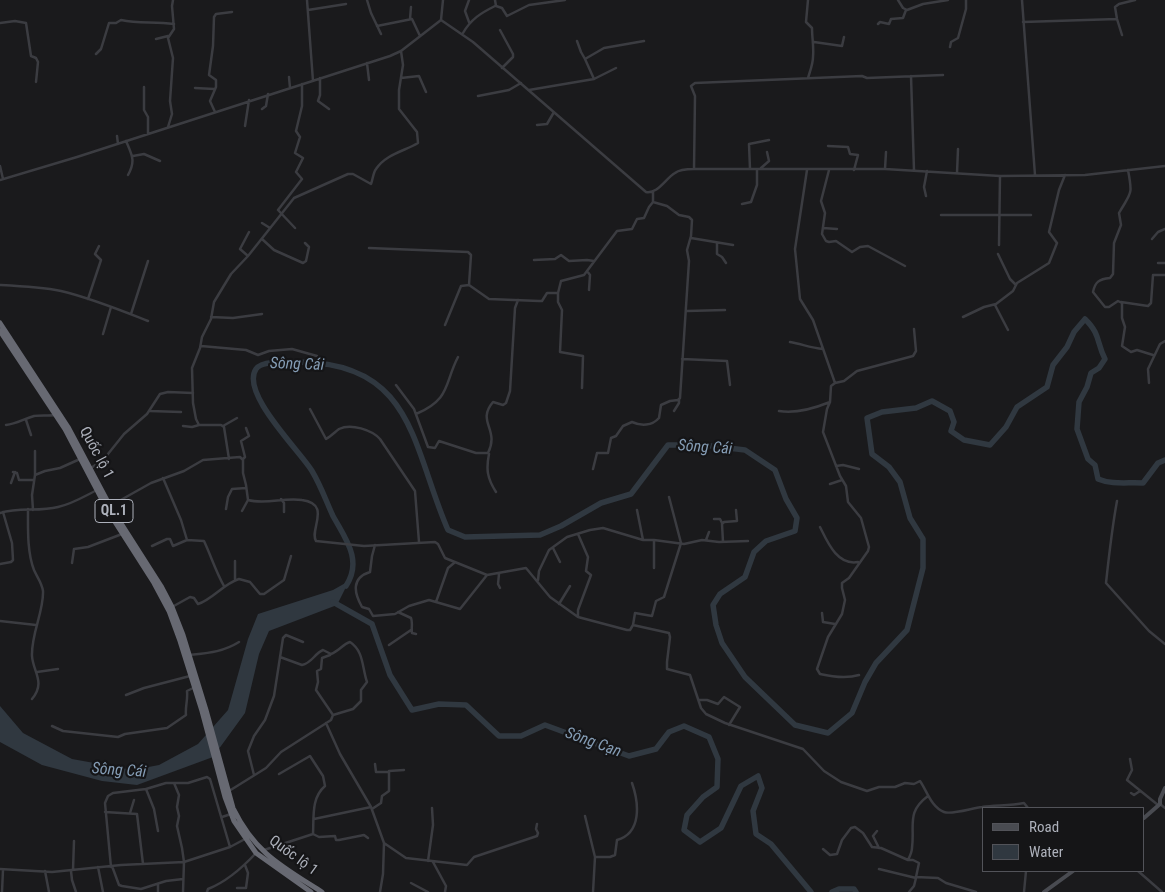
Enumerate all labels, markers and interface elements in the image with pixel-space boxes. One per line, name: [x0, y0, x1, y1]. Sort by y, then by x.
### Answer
water label: Sông Cái: [269, 354, 325, 376]
street label: Quốc lộ 1: [75, 424, 117, 482]
water label: Sông Cái: [677, 437, 733, 459]
road number: QL.1: [95, 500, 133, 522]
water label: Sông Cạn: [562, 724, 624, 762]
water label: Sông Cái: [91, 760, 147, 782]
legend: [982, 807, 1145, 872]
text: Road: [1029, 818, 1059, 836]
street label: Quốc lộ 1: [265, 832, 321, 880]
text: Water: [1029, 843, 1063, 861]

